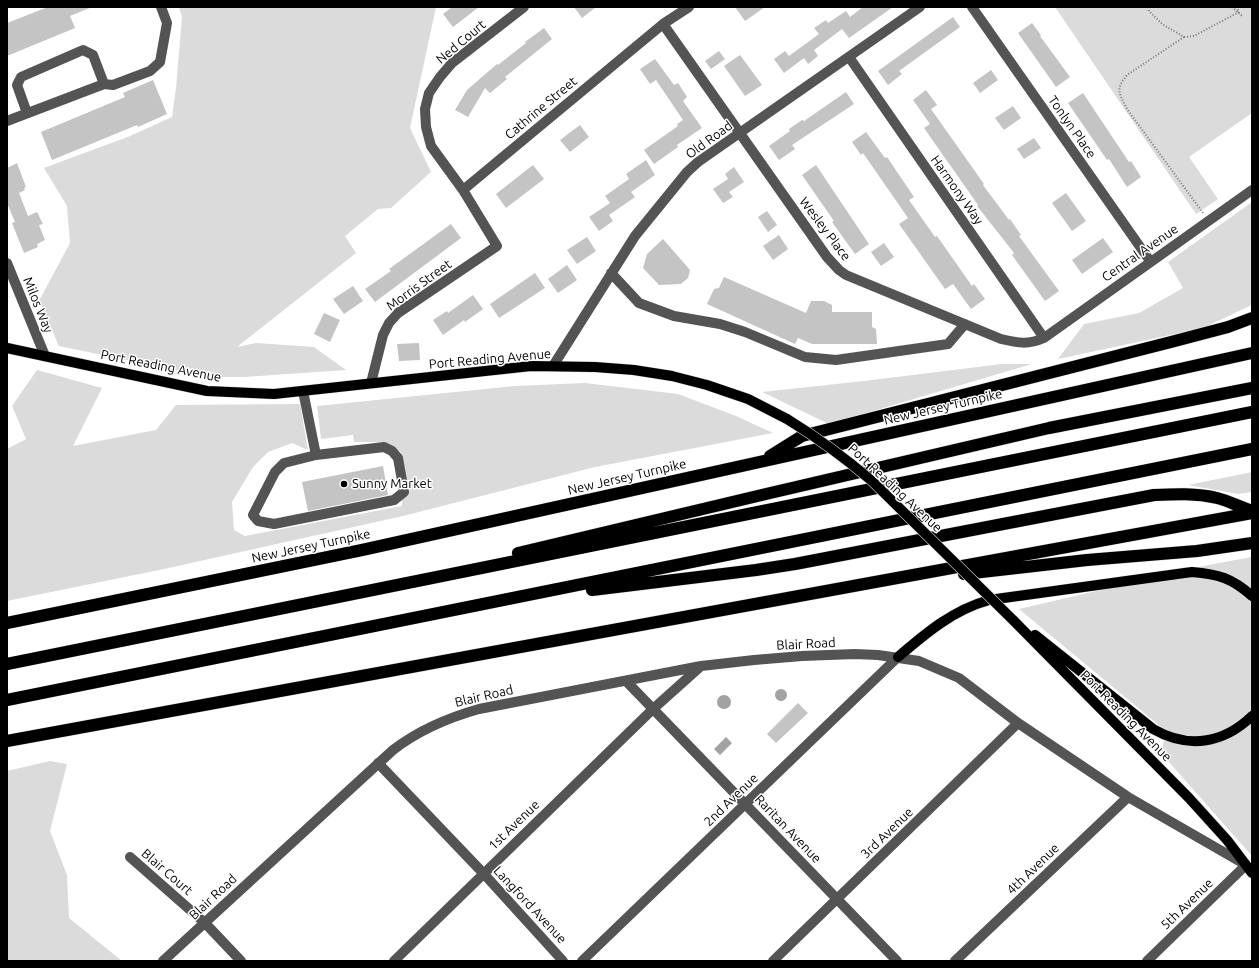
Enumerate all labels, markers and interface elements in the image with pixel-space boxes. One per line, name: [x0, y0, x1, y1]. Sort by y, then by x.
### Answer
street label: Ned Court: [433, 17, 489, 67]
street label: Cathrine Street: [502, 73, 580, 143]
street label: Tonlyn Place: [1045, 93, 1099, 161]
street label: Old Road: [683, 118, 735, 162]
street label: Harmony Way: [927, 152, 987, 228]
street label: Wesley Place: [796, 194, 854, 264]
street label: Central Avenue: [1099, 221, 1181, 285]
street label: Morris Street: [383, 256, 455, 314]
street label: Milos Way: [20, 275, 56, 335]
street label: Port Reading Avenue: [428, 346, 552, 372]
street label: Port Reading Avenue: [99, 347, 223, 385]
street label: New Jersey Turnpike: [882, 386, 1004, 428]
street label: Port Reading Avenue: [845, 440, 945, 536]
street label: New Jersey Turnpike: [566, 456, 688, 498]
place label: Sunny Market: [352, 476, 432, 492]
marker: Sunny Market: [339, 479, 349, 489]
street label: New Jersey Turnpike: [250, 526, 372, 566]
street label: Blair Road: [776, 635, 836, 653]
street label: Port Reading Avenue: [1077, 667, 1175, 765]
street label: Blair Road: [453, 682, 515, 710]
street label: 2nd Avenue: [701, 770, 761, 830]
street label: Raritan Avenue: [752, 792, 824, 866]
street label: 1st Avenue: [485, 797, 543, 853]
street label: 3rd Avenue: [858, 804, 916, 862]
street label: 4th Avenue: [1004, 840, 1062, 898]
street label: Blair Court: [138, 846, 196, 898]
street label: Langford Avenue: [490, 863, 570, 947]
street label: Blair Road: [186, 871, 240, 923]
street label: 5th Avenue: [1158, 875, 1216, 933]

